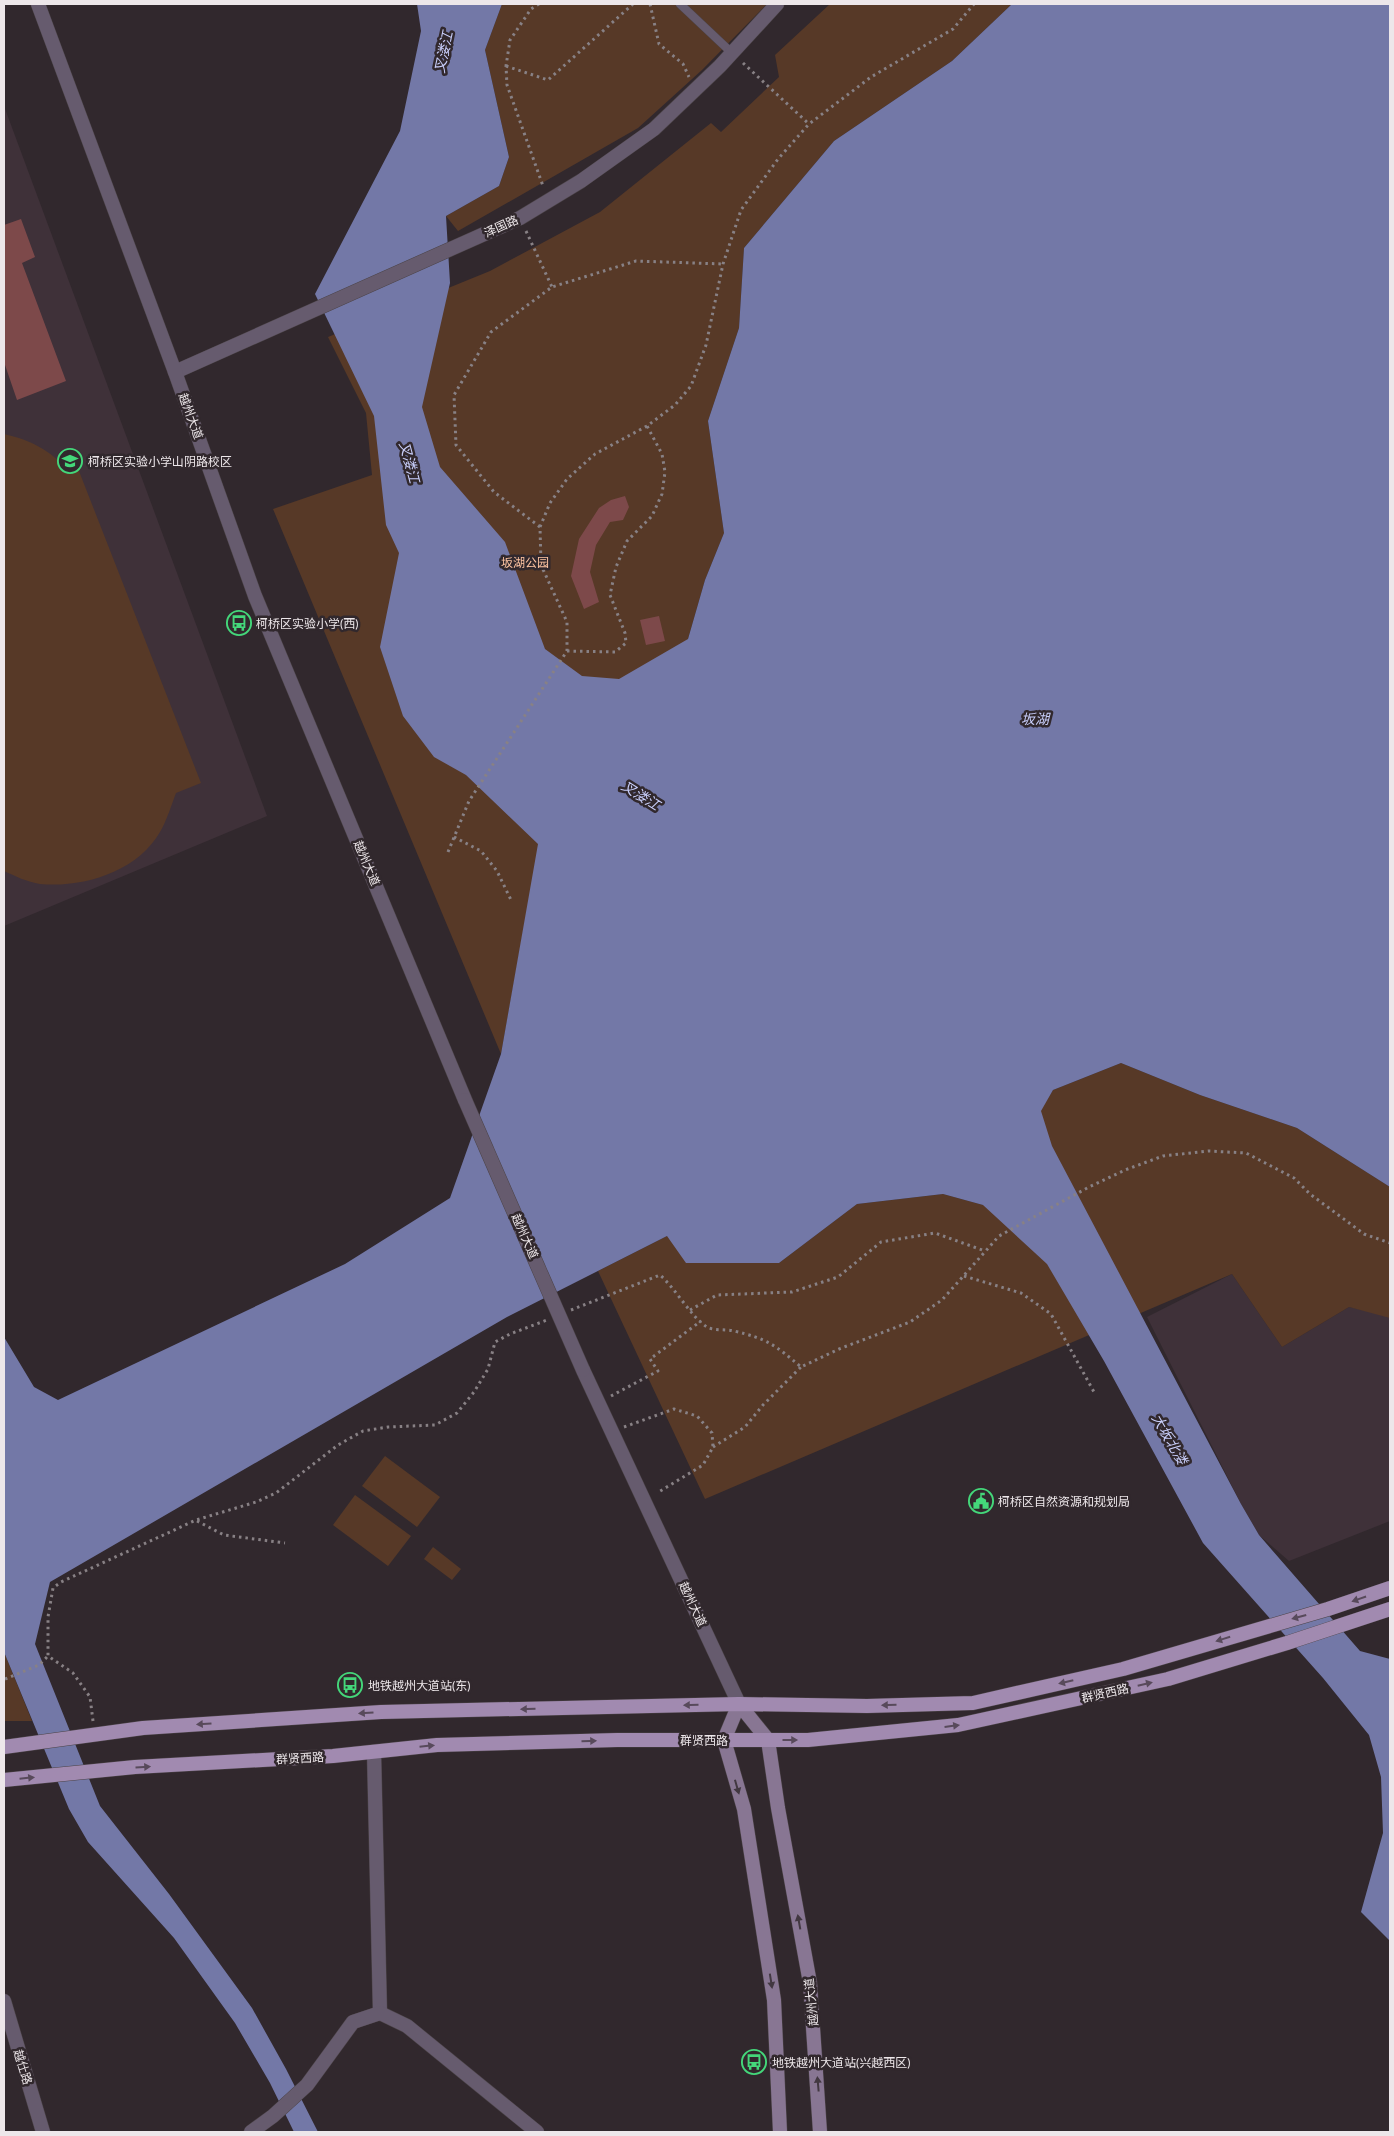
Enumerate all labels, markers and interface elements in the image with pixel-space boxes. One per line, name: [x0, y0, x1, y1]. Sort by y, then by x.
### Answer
water label: 叉溇江: [430, 28, 456, 74]
street label: 泽国路: [481, 212, 521, 240]
street label: 越州大道: [176, 391, 206, 441]
water label: 叉溇江: [396, 440, 424, 486]
school or university icon: 柯桥区实验小学山阴路校区: [57, 448, 83, 474]
place label: 柯桥区实验小学山阴路校区: [88, 454, 232, 469]
park label: 坂湖公园: [501, 555, 549, 570]
bus stop icon: 柯桥区实验小学(西): [226, 610, 252, 636]
place label: 柯桥区实验小学(西): [256, 616, 358, 631]
water label: 坂湖: [1021, 710, 1051, 727]
water label: 叉溇江: [619, 777, 665, 814]
street label: 越州大道: [351, 838, 383, 888]
street label: 越州大道: [508, 1211, 542, 1261]
water label: 大坂北溇: [1149, 1411, 1192, 1469]
public building icon: 柯桥区自然资源和规划局: [968, 1488, 994, 1514]
place label: 柯桥区自然资源和规划局: [998, 1494, 1130, 1509]
street label: 越州大道: [676, 1579, 710, 1629]
one-way arrow: [1351, 1595, 1366, 1603]
one-way arrow: [1291, 1613, 1306, 1621]
one-way arrow: [1215, 1635, 1230, 1643]
bus stop icon: 地铁越州大道站(东): [337, 1672, 363, 1698]
place label: 地铁越州大道站(东): [368, 1678, 470, 1693]
one-way arrow: [1059, 1678, 1074, 1686]
street label: 群贤西路: [1080, 1680, 1130, 1706]
one-way arrow: [1137, 1680, 1152, 1688]
one-way arrow: [682, 1701, 698, 1709]
one-way arrow: [881, 1701, 897, 1709]
one-way arrow: [520, 1705, 536, 1713]
one-way arrow: [357, 1709, 373, 1717]
one-way arrow: [195, 1721, 211, 1729]
one-way arrow: [944, 1722, 960, 1730]
street label: 群贤西路: [680, 1733, 728, 1748]
one-way arrow: [782, 1736, 798, 1744]
one-way arrow: [581, 1737, 597, 1745]
one-way arrow: [419, 1742, 435, 1750]
street label: 群贤西路: [276, 1749, 324, 1767]
one-way arrow: [135, 1762, 151, 1770]
one-way arrow: [19, 1774, 35, 1782]
one-way arrow: [734, 1780, 742, 1795]
one-way arrow: [794, 1914, 802, 1930]
one-way arrow: [768, 1974, 776, 1990]
street label: 越州大道: [801, 1977, 821, 2027]
street label: 越仕路: [11, 2048, 35, 2086]
bus stop icon: 地铁越州大道站(兴越西区): [741, 2049, 767, 2075]
place label: 地铁越州大道站(兴越西区): [772, 2055, 910, 2070]
one-way arrow: [813, 2075, 821, 2091]

